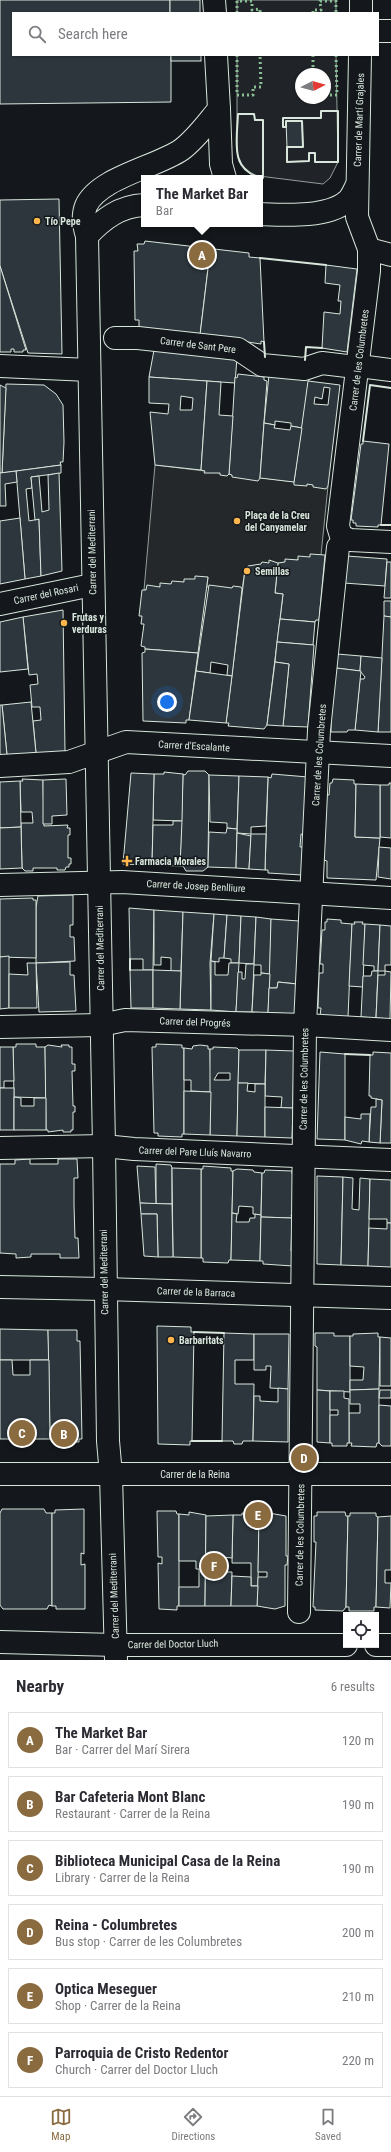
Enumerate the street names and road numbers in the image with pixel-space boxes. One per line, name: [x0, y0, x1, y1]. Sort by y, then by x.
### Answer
street label: Carrer de Martí Grajales: [352, 73, 366, 167]
street label: Carrer de les Columbretes: [347, 308, 371, 411]
street label: Carrer de Sant Pere: [159, 335, 237, 355]
street label: Carrer del Mediterrani: [86, 509, 98, 595]
street label: Carrer del Rosari: [13, 582, 79, 606]
street label: Carrer de les Columbretes: [310, 703, 328, 806]
street label: Carrer d'Escalante: [158, 739, 230, 753]
street label: Carrer de Josep Benlliure: [146, 878, 246, 894]
street label: Carrer del Mediterrani: [94, 905, 106, 991]
street label: Carrer del Progrés: [159, 1015, 231, 1029]
street label: Carrer de les Columbretes: [298, 1027, 310, 1130]
street label: Carrer del Pare Lluís Navarro: [138, 1145, 252, 1159]
street label: Carrer del Mediterrani: [98, 1229, 110, 1315]
street label: Carrer de la Barraca: [157, 1285, 235, 1299]
street label: Carrer de la Reina: [160, 1469, 230, 1480]
street label: Carrer de les Columbretes: [294, 1483, 306, 1586]
street label: Carrer del Mediterrani: [107, 1553, 121, 1639]
street label: Carrer del Doctor Lluch: [128, 1638, 219, 1650]

